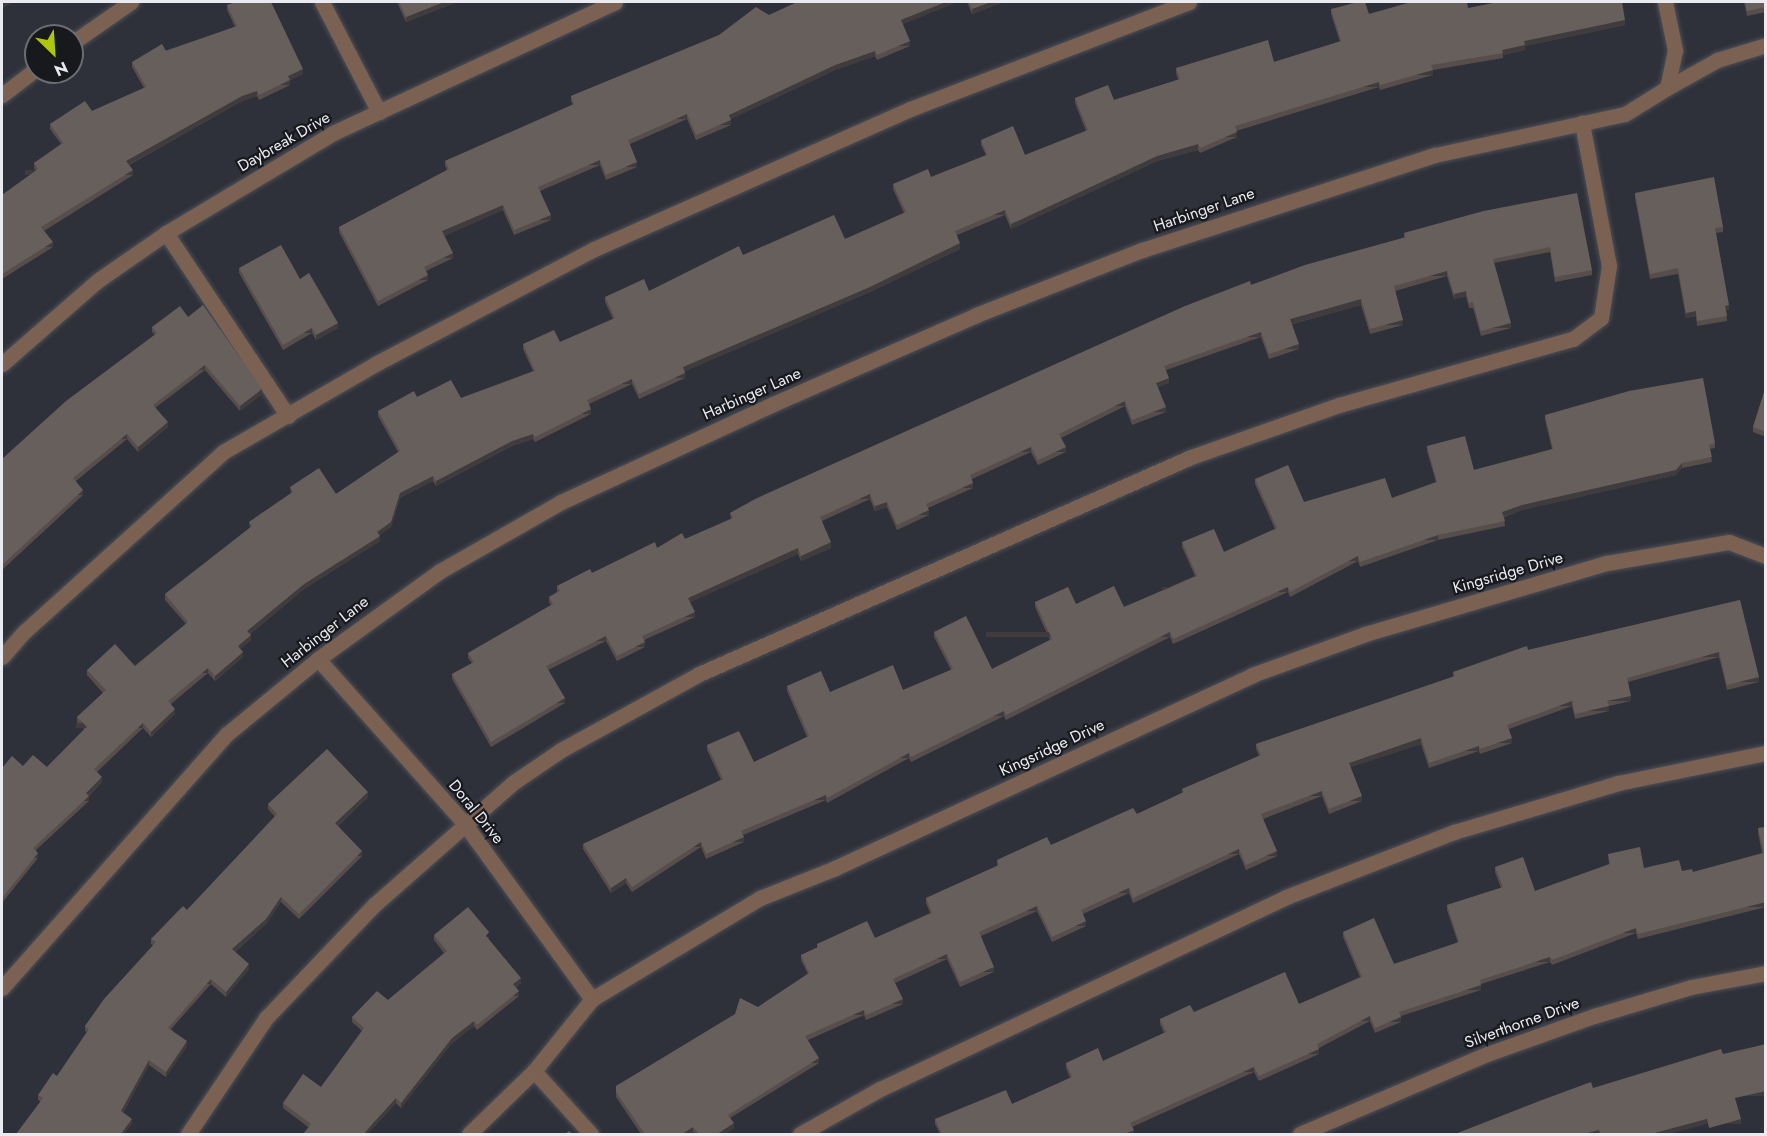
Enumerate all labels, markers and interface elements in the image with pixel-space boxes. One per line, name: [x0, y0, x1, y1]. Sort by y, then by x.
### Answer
north arrow: [24, 24, 84, 84]
text: N: [50, 56, 72, 82]
street label: Daybreak Drive: [234, 108, 334, 176]
street label: Harbinger Lane: [1151, 184, 1257, 236]
street label: Harbinger Lane: [700, 364, 804, 424]
street label: Kingsridge Drive: [1451, 548, 1565, 598]
street label: Harbinger Lane: [278, 592, 372, 672]
street label: Kingsridge Drive: [996, 715, 1108, 781]
street label: Doral Drive: [444, 776, 508, 848]
street label: Silverthorne Drive: [1462, 993, 1582, 1053]

